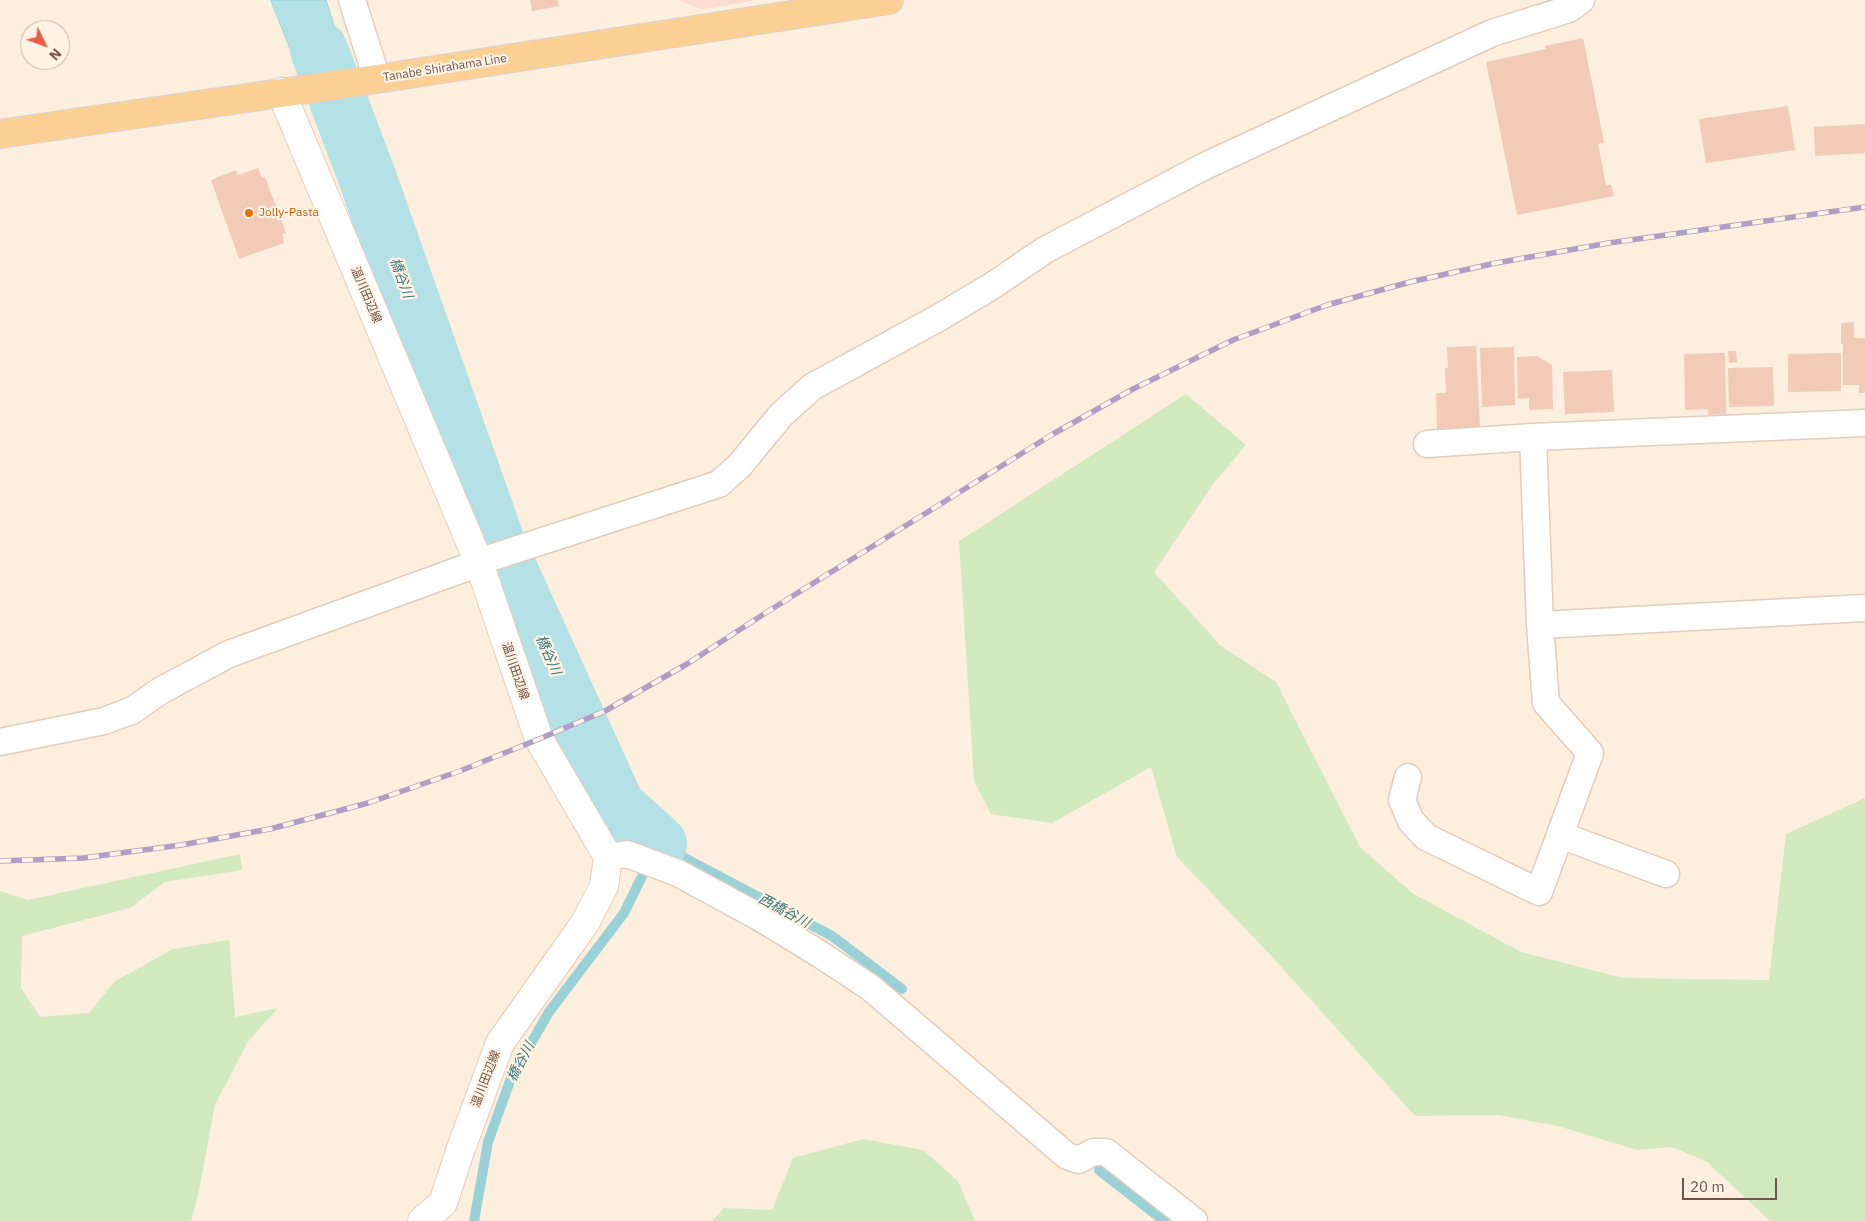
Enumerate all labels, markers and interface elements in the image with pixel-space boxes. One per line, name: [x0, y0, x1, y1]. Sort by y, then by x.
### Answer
north arrow: [20, 20, 70, 70]
text: N: [45, 45, 65, 64]
street label: Tanabe Shirahama Line: [382, 51, 508, 85]
place label: Jolly-Pasta: [259, 206, 319, 220]
marker: Jolly-Pasta: [243, 207, 255, 219]
water label: 橋谷川: [386, 255, 416, 301]
street label: 温川田辺線: [348, 265, 384, 325]
water label: 橋谷川: [532, 632, 564, 678]
street label: 温川田辺線: [498, 640, 532, 702]
water label: 西橋谷川: [755, 890, 813, 932]
water label: 橋谷川: [504, 1040, 538, 1084]
street label: 温川田辺線: [469, 1048, 503, 1110]
scale bar: [1685, 1168, 1780, 1200]
text: 20 m: [1690, 1177, 1725, 1196]

